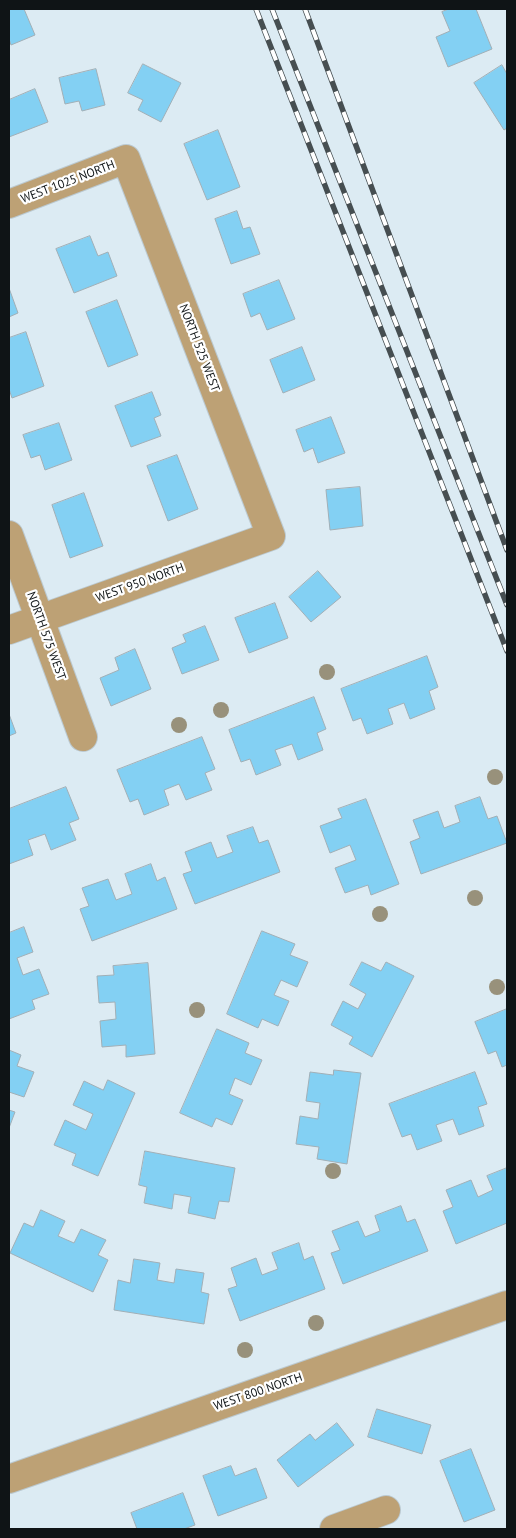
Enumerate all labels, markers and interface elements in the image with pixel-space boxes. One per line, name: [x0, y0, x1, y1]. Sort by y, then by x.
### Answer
street label: WEST 1025 NORTH: [19, 157, 117, 207]
street label: NORTH 525 WEST: [176, 302, 222, 394]
street label: WEST 950 NORTH: [94, 560, 186, 606]
street label: NORTH 575 WEST: [23, 590, 69, 682]
street label: WEST 800 NORTH: [212, 1370, 304, 1414]

